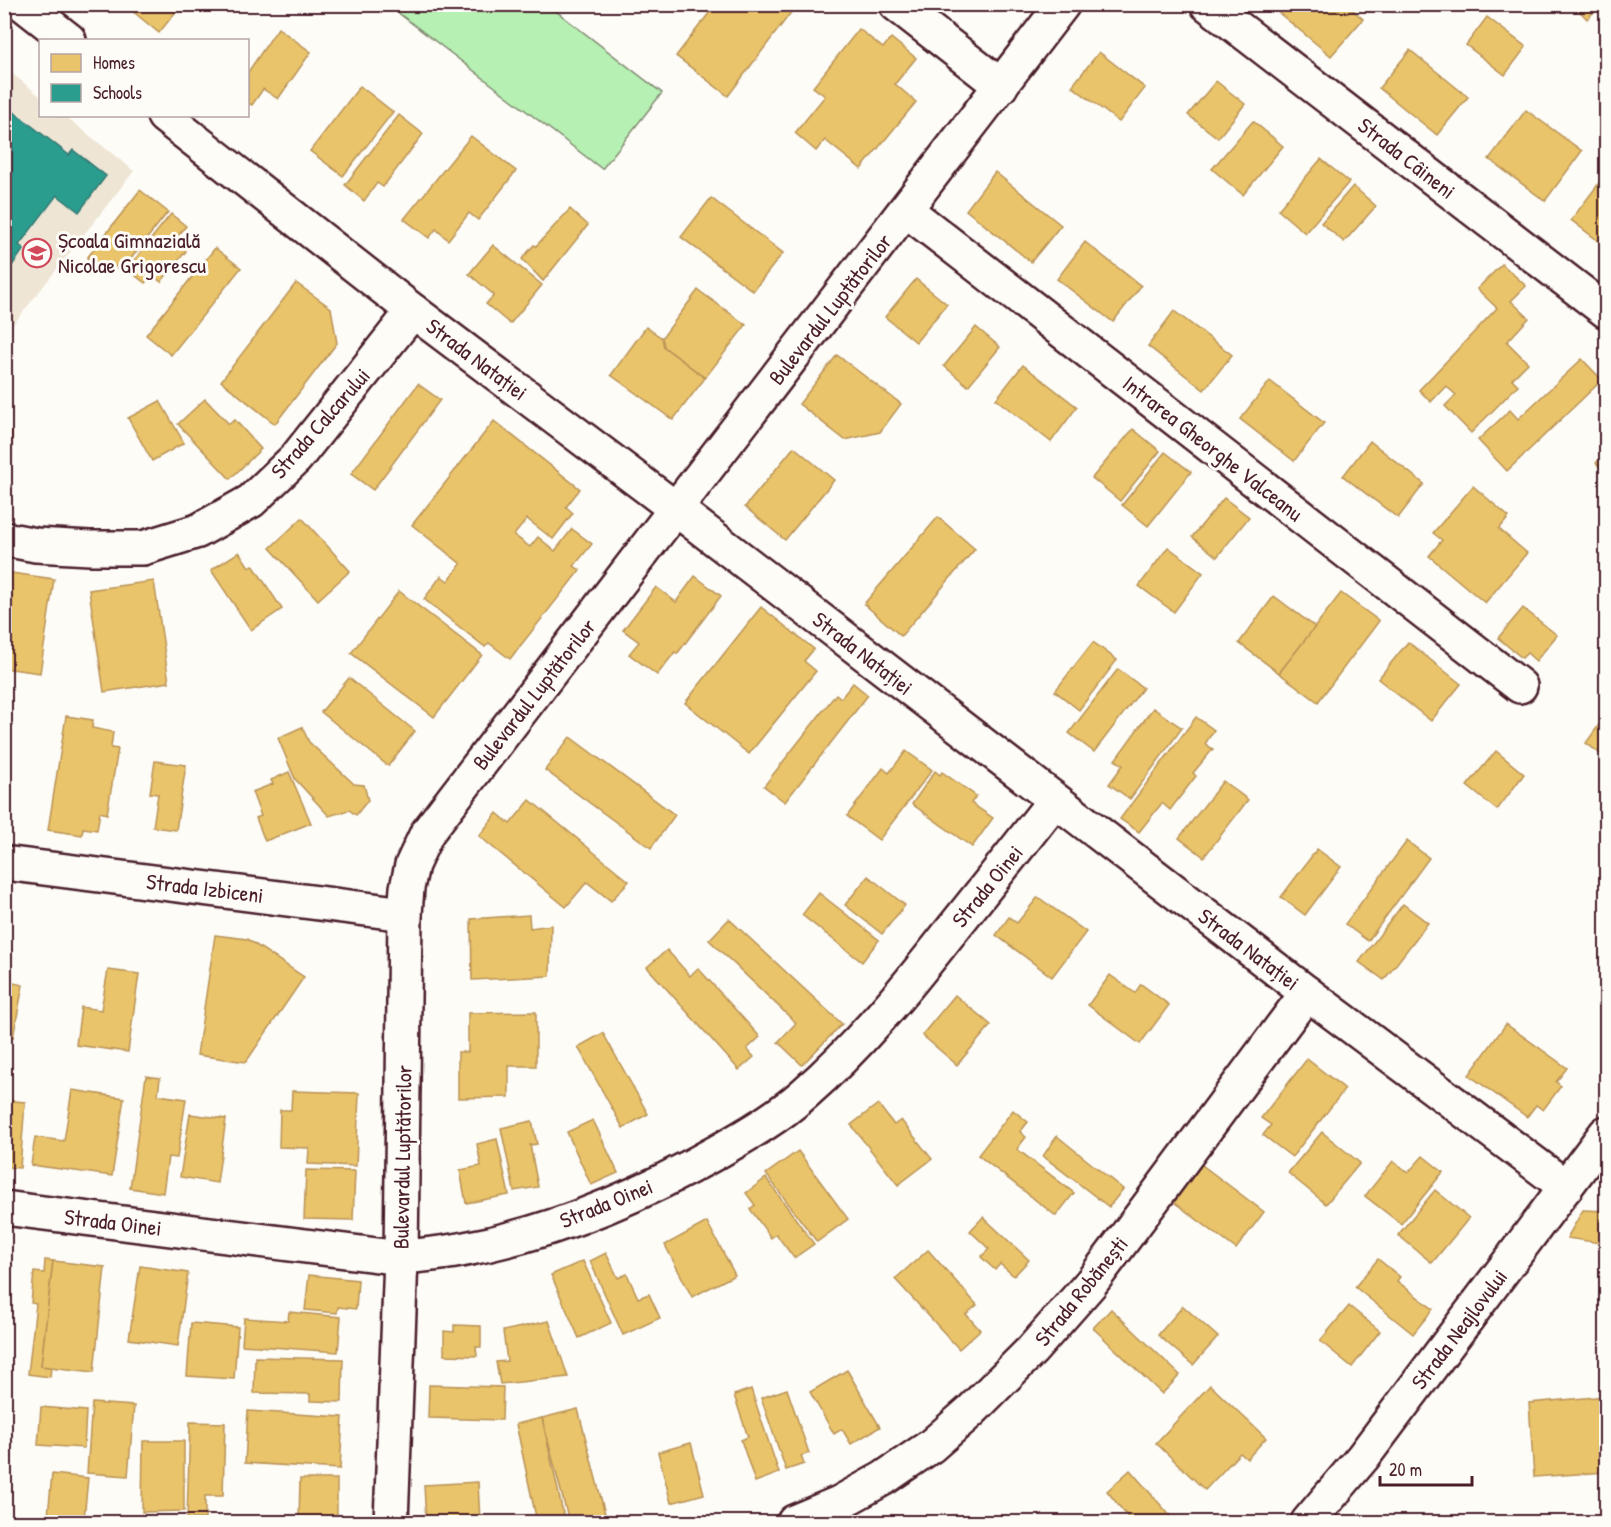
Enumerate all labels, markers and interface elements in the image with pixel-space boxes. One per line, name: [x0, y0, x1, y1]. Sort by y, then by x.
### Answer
legend: [39, 39, 249, 117]
text: Homes: [93, 50, 135, 75]
text: Schools: [93, 80, 142, 105]
street label: Strada Câineni: [1352, 110, 1462, 206]
place label: Școala Gimnazială Nicolae Grigorescu: [58, 225, 206, 280]
street label: Bulevardul Luptătorilor: [761, 227, 899, 391]
school or university icon: Școala Gimnazială Nicolae Grigorescu: [21, 237, 53, 269]
street label: Strada Natației: [420, 311, 534, 407]
street label: Strada Calcarului: [264, 361, 376, 485]
street label: Intrarea Gheorghe Valceanu: [1117, 368, 1309, 528]
street label: Strada Natației: [807, 604, 919, 702]
street label: Bulevardul Luptătorilor: [465, 612, 603, 776]
street label: Strada Oinei: [945, 839, 1029, 933]
street label: Strada Izbiceni: [145, 866, 265, 910]
street label: Strada Natației: [1192, 901, 1306, 997]
street label: Bulevardul Luptătorilor: [385, 1064, 419, 1249]
street label: Strada Oinei: [555, 1171, 657, 1235]
street label: Strada Oinei: [63, 1201, 163, 1243]
street label: Strada Robănești: [1027, 1230, 1135, 1352]
street label: Strada Neajlovului: [1404, 1263, 1514, 1395]
scale bar: [1380, 1449, 1472, 1487]
text: 20 m: [1389, 1457, 1422, 1482]

